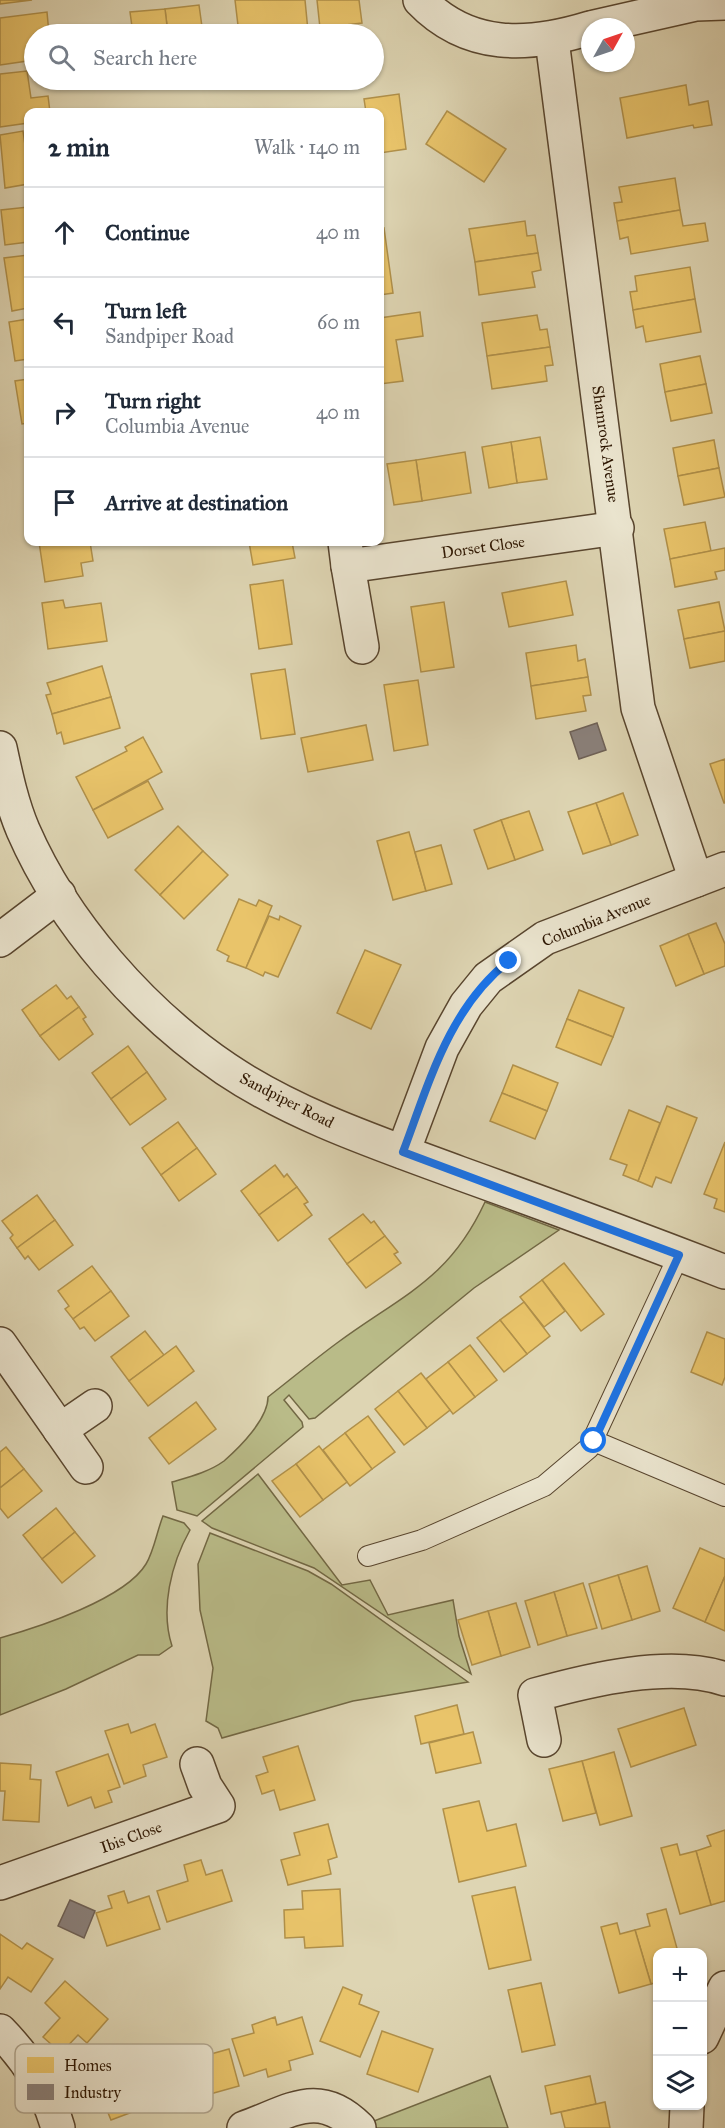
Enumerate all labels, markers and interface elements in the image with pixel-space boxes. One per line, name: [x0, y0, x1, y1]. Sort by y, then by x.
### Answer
north arrow: [581, 18, 635, 72]
search box: [24, 24, 384, 90]
icon: search: [45, 41, 78, 74]
text: Search here: [93, 44, 197, 71]
text: 2 min: [48, 131, 109, 163]
text: Walk · 140 m: [254, 135, 360, 159]
icon: ahead: [48, 216, 81, 249]
text: Continue: [105, 219, 190, 246]
text: 40 m: [316, 220, 360, 244]
text: Turn left: [105, 297, 187, 324]
icon: left: [48, 306, 81, 339]
text: 60 m: [317, 310, 360, 334]
text: Sandpiper Road: [105, 324, 234, 348]
street label: Shamrock Avenue: [588, 384, 624, 504]
text: Turn right: [105, 387, 201, 414]
icon: right: [48, 396, 81, 429]
text: 40 m: [316, 400, 360, 424]
text: Columbia Avenue: [105, 414, 249, 438]
icon: arrive: [48, 486, 81, 519]
text: Arrive at destination: [105, 489, 288, 516]
street label: Dorset Close: [440, 532, 526, 562]
street label: Columbia Avenue: [539, 889, 653, 950]
route end: [495, 947, 521, 973]
street label: Sandpiper Road: [237, 1068, 337, 1132]
route start: [580, 1427, 606, 1453]
street label: Ibis Close: [98, 1817, 165, 1857]
map controls: [653, 1948, 707, 2110]
button: +: [653, 1948, 707, 2002]
button: −: [653, 2002, 707, 2056]
legend: [15, 2044, 213, 2113]
text: Homes: [64, 2056, 112, 2075]
button: layers: [653, 2056, 707, 2110]
text: Industry: [64, 2083, 122, 2102]

